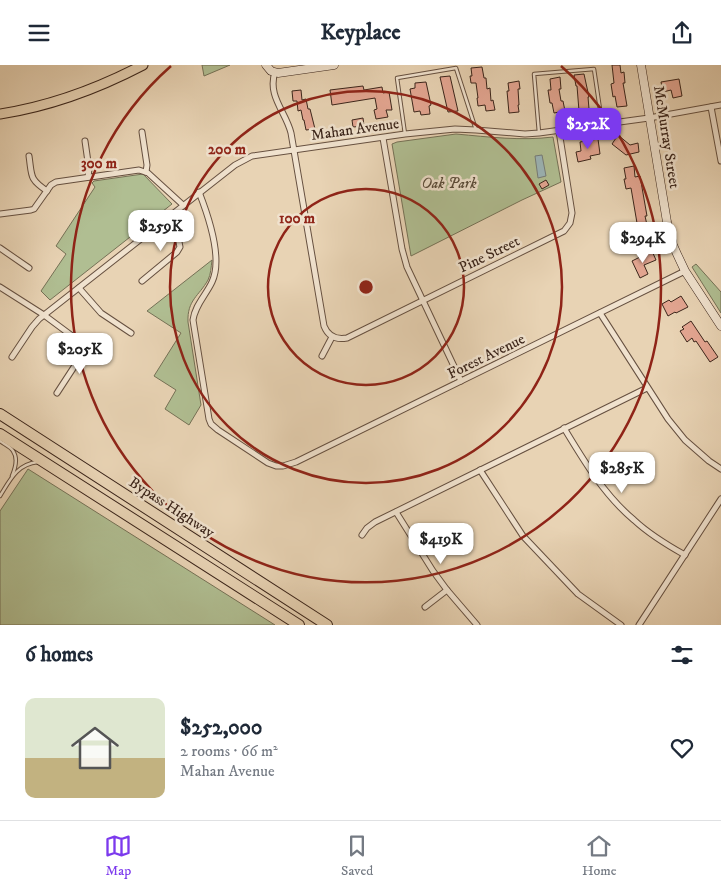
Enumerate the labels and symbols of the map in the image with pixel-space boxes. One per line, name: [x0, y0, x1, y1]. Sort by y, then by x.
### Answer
street label: McMurray Street: [649, 84, 684, 190]
pin: $252K: [553, 107, 623, 150]
street label: Mahan Avenue: [310, 114, 400, 145]
text: 200 m: [208, 140, 247, 159]
text: 300 m: [81, 154, 118, 173]
park label: Oak Park: [422, 174, 477, 193]
pin: $259K: [126, 209, 196, 252]
text: 100 m: [279, 209, 316, 228]
pin: $294K: [608, 221, 678, 264]
street label: Pine Street: [456, 232, 523, 277]
centre of rings: [357, 278, 375, 296]
street label: Forest Avenue: [444, 329, 528, 383]
pin: $205K: [45, 333, 115, 375]
pin: $285K: [587, 451, 657, 494]
street label: Bypass Highway: [125, 473, 219, 543]
pin: $419K: [406, 523, 476, 565]

